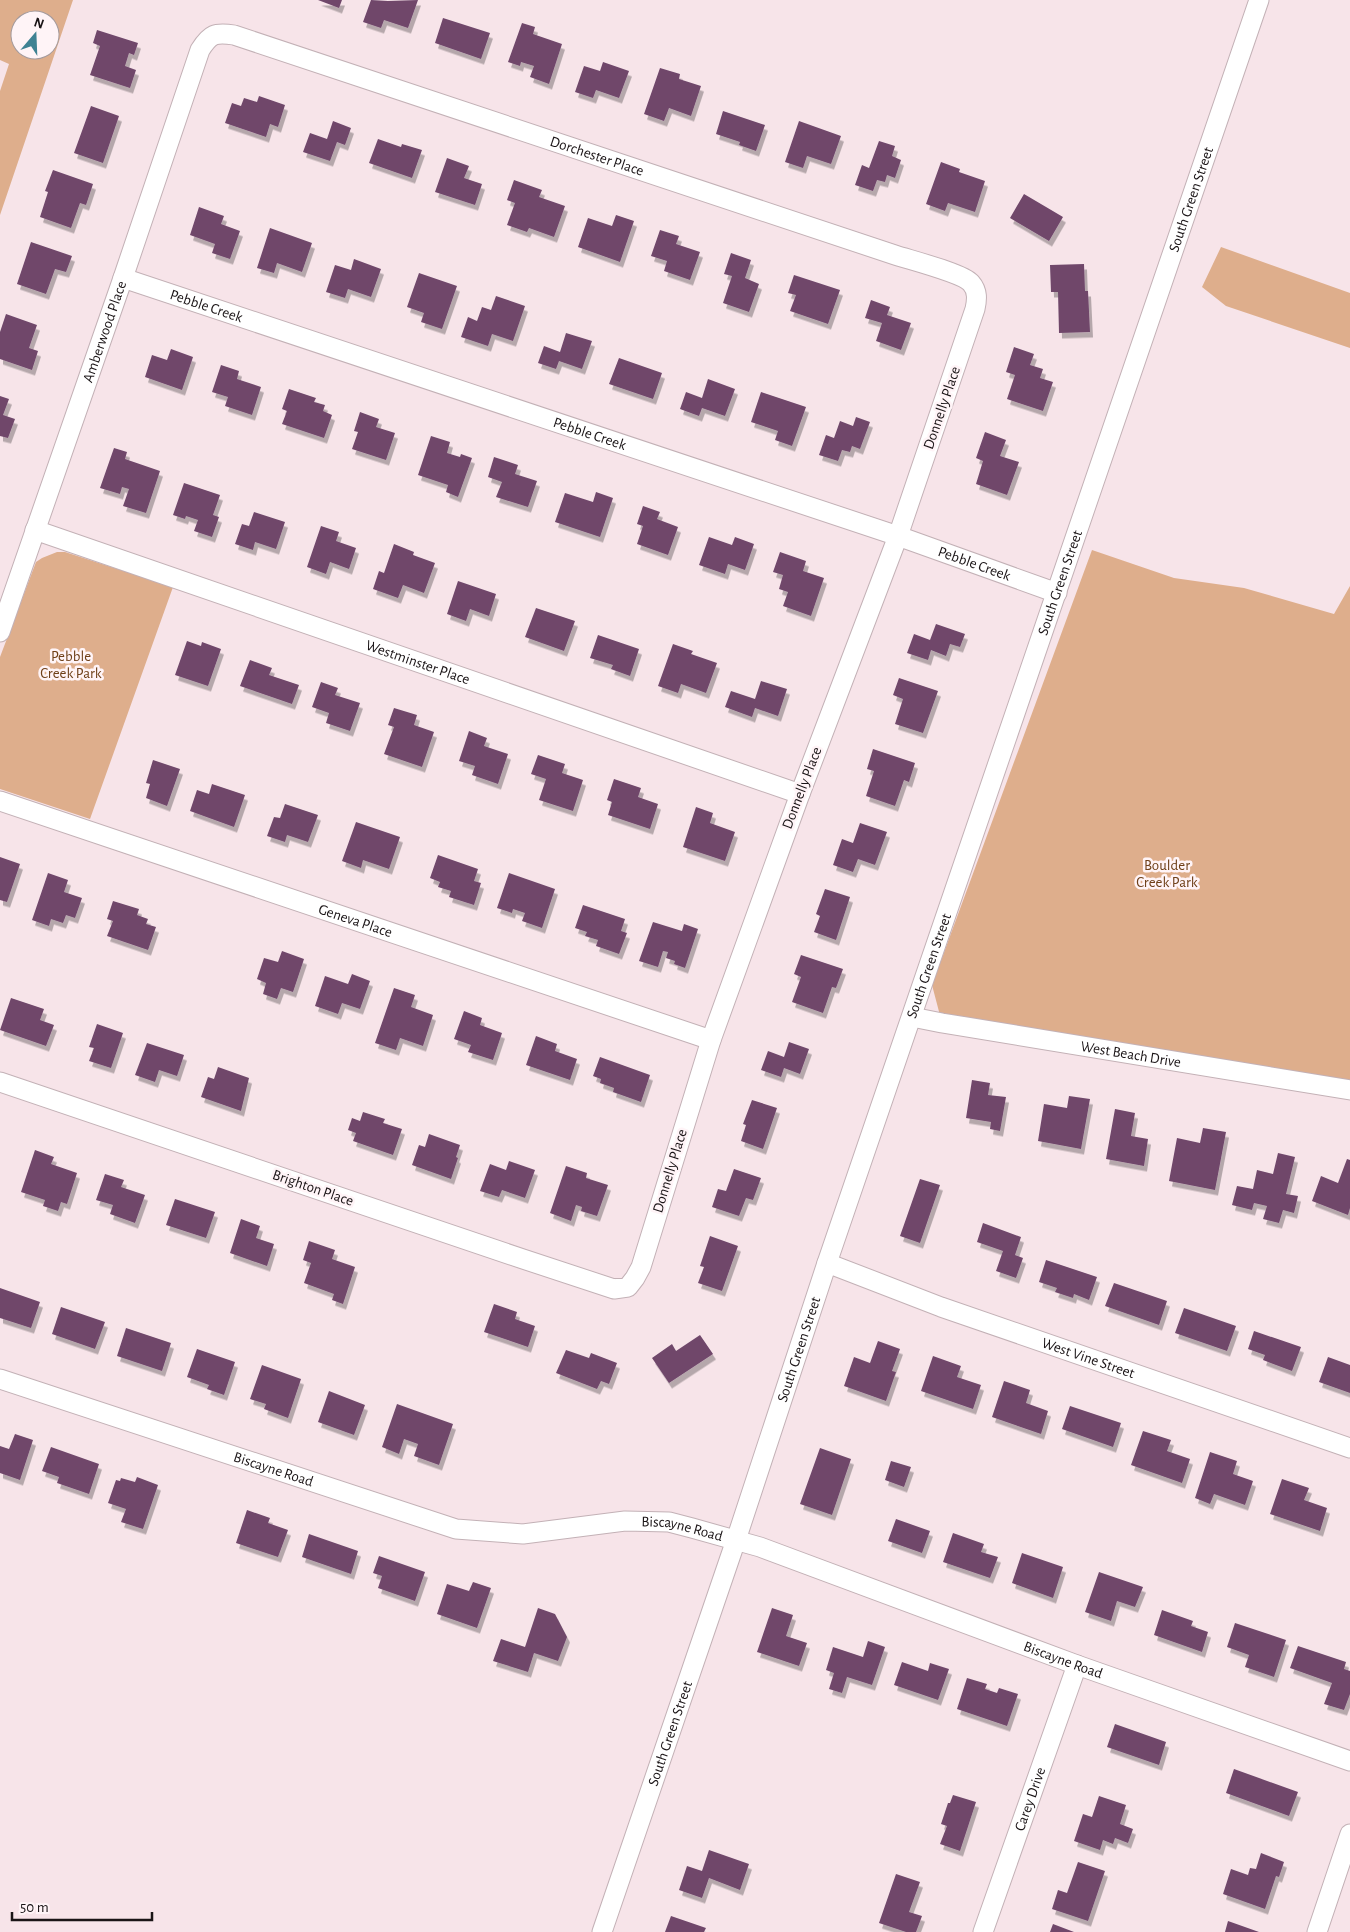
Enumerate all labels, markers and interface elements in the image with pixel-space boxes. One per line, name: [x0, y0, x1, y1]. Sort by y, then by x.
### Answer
north arrow: [10, 10, 60, 60]
text: N: [32, 15, 46, 32]
street label: Dorchester Place: [548, 133, 646, 178]
street label: South Green Street: [1166, 145, 1216, 254]
street label: Amberwood Place: [80, 279, 129, 384]
street label: Pebble Creek: [168, 287, 245, 325]
street label: Donnelly Place: [921, 365, 963, 451]
street label: Pebble Creek: [552, 414, 628, 453]
street label: South Green Street: [1035, 528, 1085, 637]
street label: Pebble Creek: [936, 544, 1013, 583]
street label: Westminster Place: [364, 637, 472, 687]
park label: Pebble Creek Park: [40, 649, 102, 681]
street label: Donnelly Place: [779, 745, 825, 831]
park label: Boulder Creek Park: [1136, 858, 1198, 890]
street label: Geneva Place: [317, 901, 394, 940]
street label: South Green Street: [904, 911, 954, 1020]
street label: West Beach Drive: [1080, 1038, 1182, 1070]
street label: Donnelly Place: [650, 1127, 690, 1215]
street label: Brighton Place: [271, 1167, 356, 1209]
street label: South Green Street: [774, 1295, 823, 1404]
street label: West Vine Street: [1040, 1335, 1137, 1381]
street label: Biscayne Road: [232, 1449, 316, 1489]
street label: Biscayne Road: [641, 1514, 725, 1544]
street label: Biscayne Road: [1022, 1638, 1105, 1681]
street label: South Green Street: [645, 1679, 695, 1788]
street label: Carey Drive: [1012, 1765, 1048, 1833]
scale bar: [12, 1890, 152, 1922]
text: 50 m: [20, 1900, 49, 1915]

